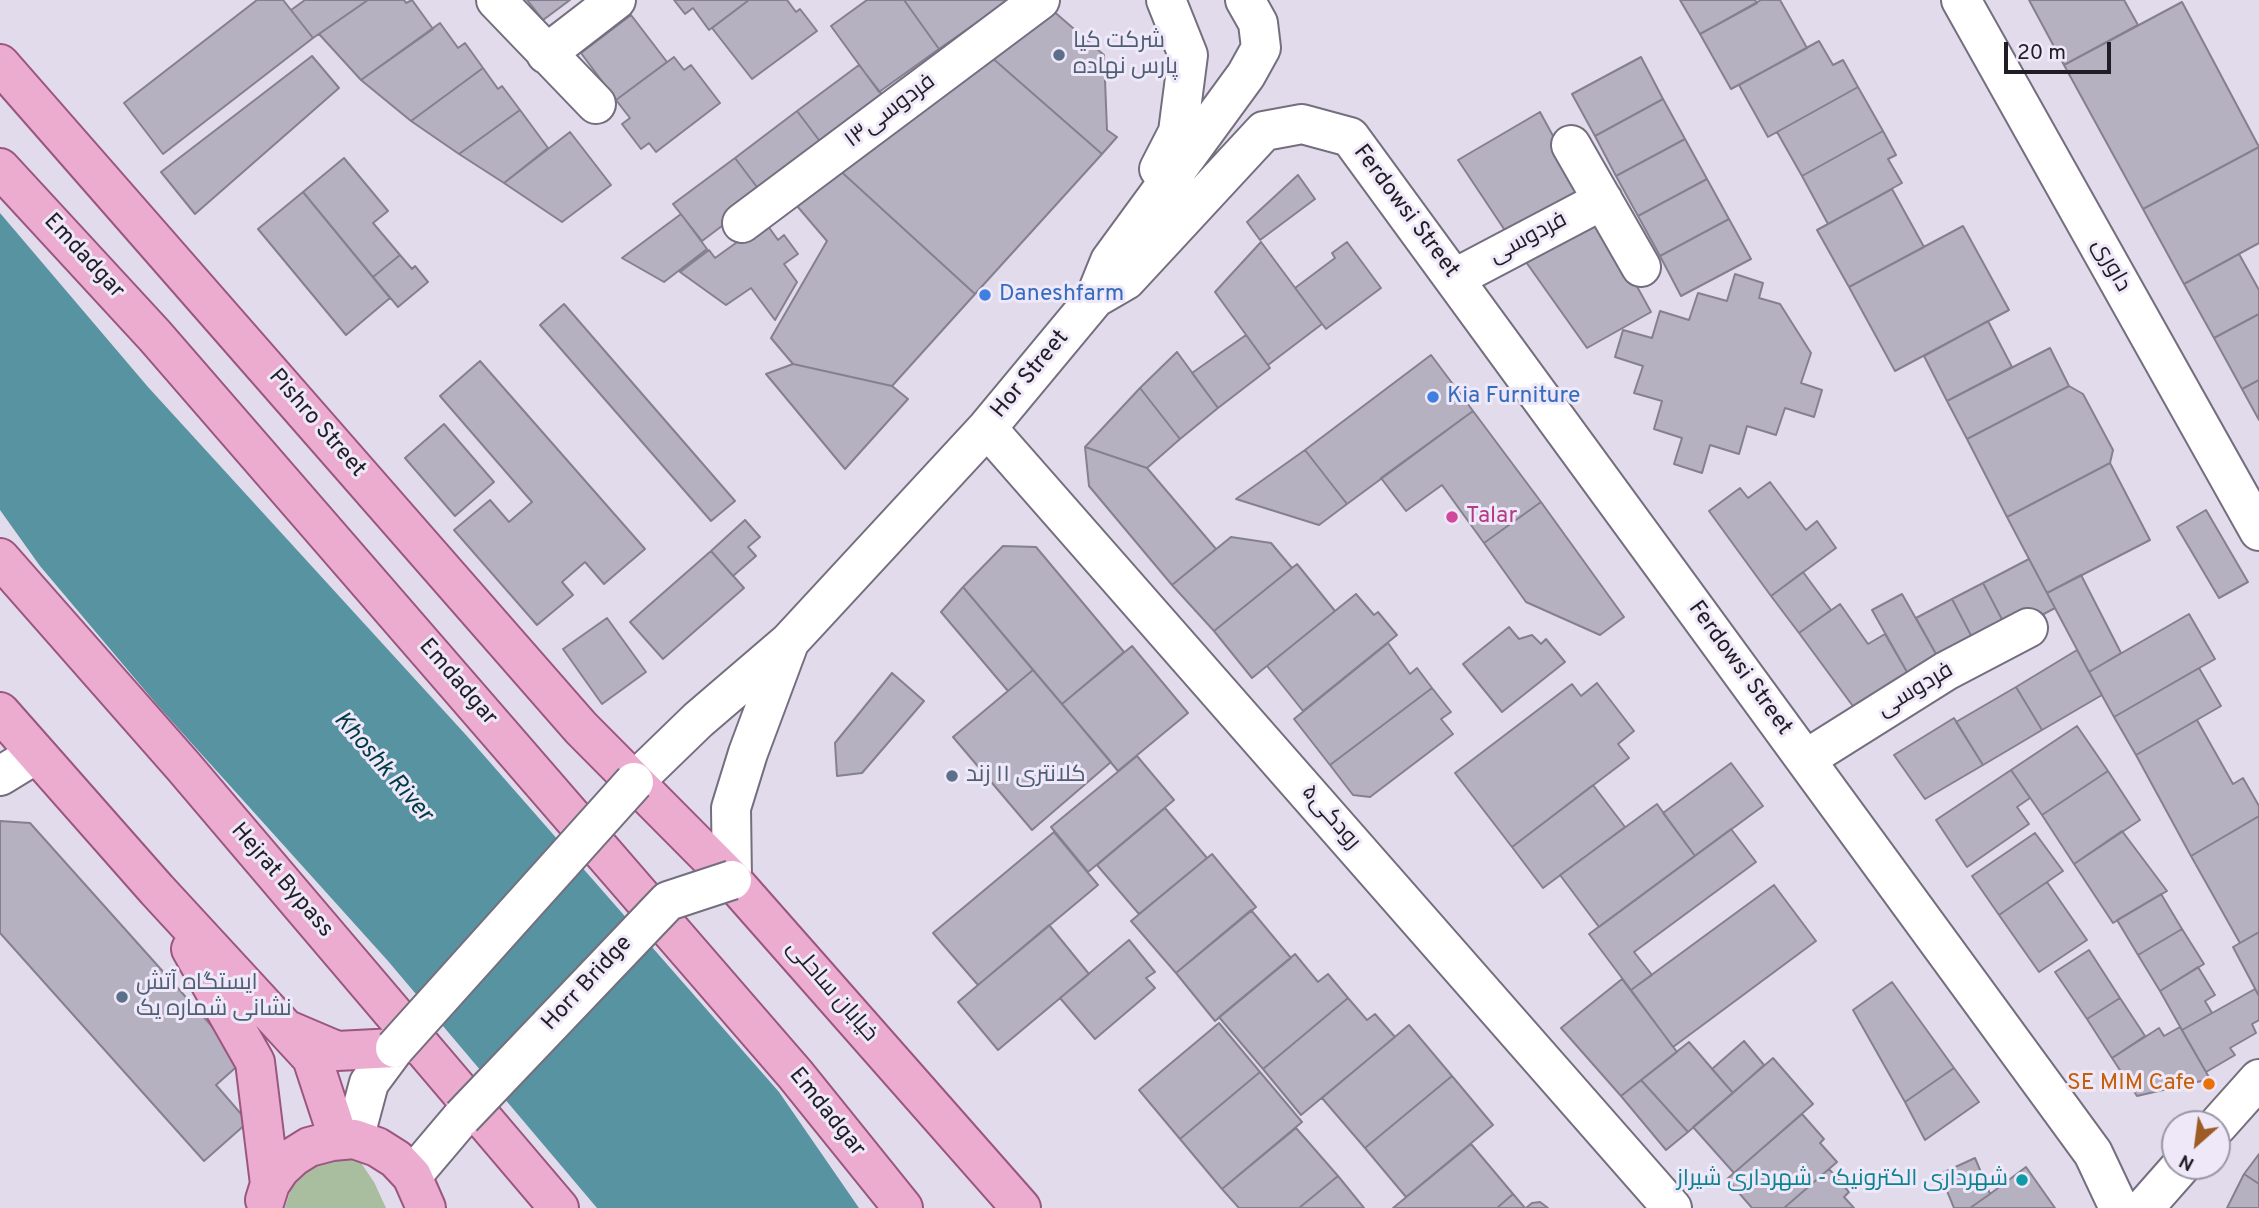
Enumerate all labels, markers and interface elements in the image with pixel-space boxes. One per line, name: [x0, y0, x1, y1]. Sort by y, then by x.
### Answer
place label: شرکت کیا پارس نهاده: [1073, 28, 1178, 82]
scale bar: [2007, 28, 2114, 72]
text: 20 m: [2017, 40, 2066, 67]
marker: شرکت کیا پارس نهاده: [1051, 47, 1067, 63]
street label: فردوسی۱۳: [840, 69, 942, 155]
street label: Ferdowsi Street: [1346, 140, 1464, 284]
street label: فردوسی: [1486, 207, 1572, 271]
street label: Emdadgar: [37, 209, 129, 305]
street label: داوری: [2084, 235, 2136, 297]
place label: Daneshfarm: [999, 281, 1124, 309]
marker: Daneshfarm: [977, 287, 993, 303]
street label: Hor Street: [986, 325, 1076, 425]
street label: Pishro Street: [262, 364, 370, 484]
place label: Kia Furniture: [1447, 383, 1580, 411]
marker: Kia Furniture: [1425, 389, 1441, 405]
place label: Talar: [1466, 503, 1517, 531]
marker: Talar: [1444, 509, 1460, 525]
street label: Ferdowsi Street: [1681, 596, 1797, 742]
street label: Emdadgar: [412, 634, 502, 732]
street label: فردوسی: [1873, 658, 1959, 724]
water label: Khoshk River: [326, 707, 438, 829]
place label: کلانتری ۱۱ زند: [966, 762, 1086, 790]
marker: کلانتری ۱۱ زند: [944, 768, 960, 784]
street label: رودکی۵: [1294, 780, 1366, 856]
street label: Hejrat Bypass: [224, 818, 338, 944]
street label: Horr Bridge: [537, 931, 639, 1037]
street label: خیابان ساحلی: [779, 935, 883, 1049]
place label: ایستگاه آتش نشانی شماره یک: [136, 970, 292, 1024]
marker: ایستگاه آتش نشانی شماره یک: [114, 989, 130, 1005]
street label: Emdadgar: [782, 1063, 870, 1163]
place label: SE MIM Cafe: [2067, 1070, 2195, 1098]
marker: SE MIM Cafe: [2201, 1076, 2217, 1092]
north arrow: [2161, 1110, 2231, 1180]
text: N: [2175, 1148, 2199, 1176]
place label: شهرداری الکترونیک - شهرداری شیراز: [1677, 1166, 2008, 1194]
marker: شهرداری الکترونیک - شهرداری شیراز: [2014, 1172, 2030, 1188]

